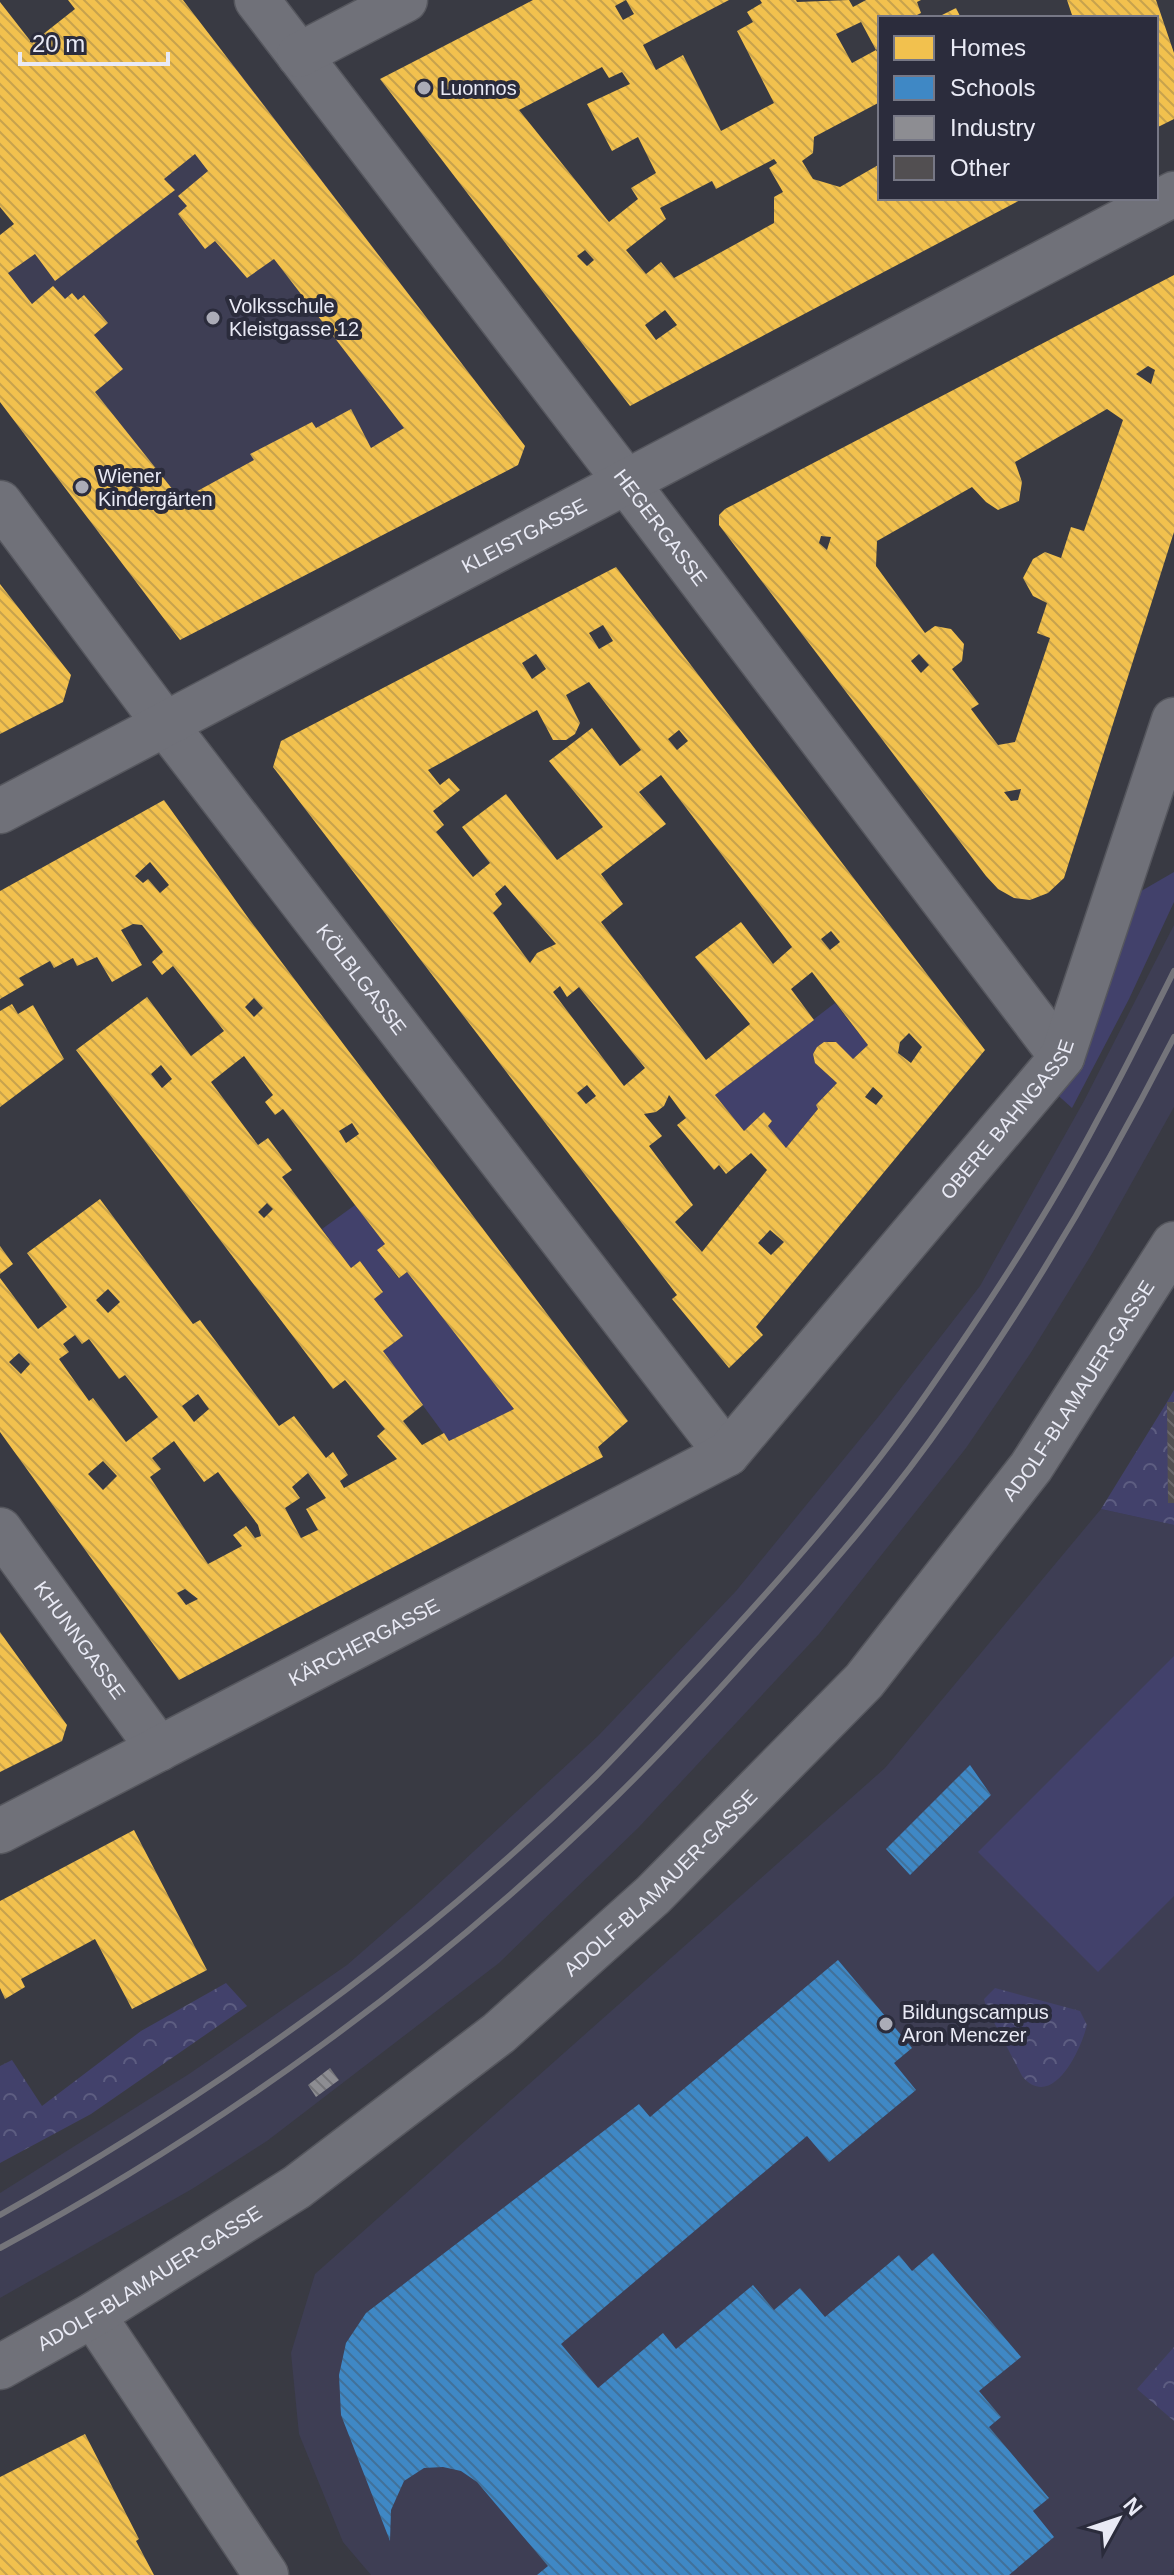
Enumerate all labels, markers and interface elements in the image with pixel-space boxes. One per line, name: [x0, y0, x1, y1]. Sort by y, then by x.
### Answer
scale bar: [20, 16, 168, 66]
legend: [878, 16, 1158, 200]
text: 20 m: [32, 30, 85, 57]
text: Homes: [950, 34, 1026, 61]
text: Schools: [950, 74, 1035, 101]
place label: Luonnos: [440, 77, 517, 99]
marker: Luonnos: [415, 79, 433, 97]
text: Industry: [950, 114, 1035, 141]
text: Other: [950, 154, 1010, 181]
place label: Volksschule Kleistgasse 12: [229, 295, 359, 340]
marker: Volksschule Kleistgasse 12: [204, 309, 222, 327]
place label: Wiener Kindergärten: [98, 465, 213, 510]
street label: HEGERGASSE: [609, 465, 712, 590]
marker: Wiener Kindergärten: [73, 478, 91, 496]
street label: KLEISTGASSE: [458, 494, 590, 577]
street label: KÖLBLGASSE: [312, 920, 411, 1039]
street label: OBERE BAHNGASSE: [936, 1037, 1078, 1204]
street label: ADOLF-BLAMAUER-GASSE: [998, 1276, 1159, 1505]
street label: KHUNNGASSE: [30, 1577, 130, 1703]
street label: KÄRCHERGASSE: [285, 1594, 443, 1690]
street label: ADOLF-BLAMAUER-GASSE: [559, 1785, 761, 1980]
place label: Bildungscampus Aron Menczer: [902, 2001, 1049, 2046]
marker: Bildungscampus Aron Menczer: [877, 2015, 895, 2033]
street label: ADOLF-BLAMAUER-GASSE: [33, 2201, 266, 2355]
north arrow: [1078, 2479, 1158, 2559]
text: N: [1118, 2492, 1148, 2521]

